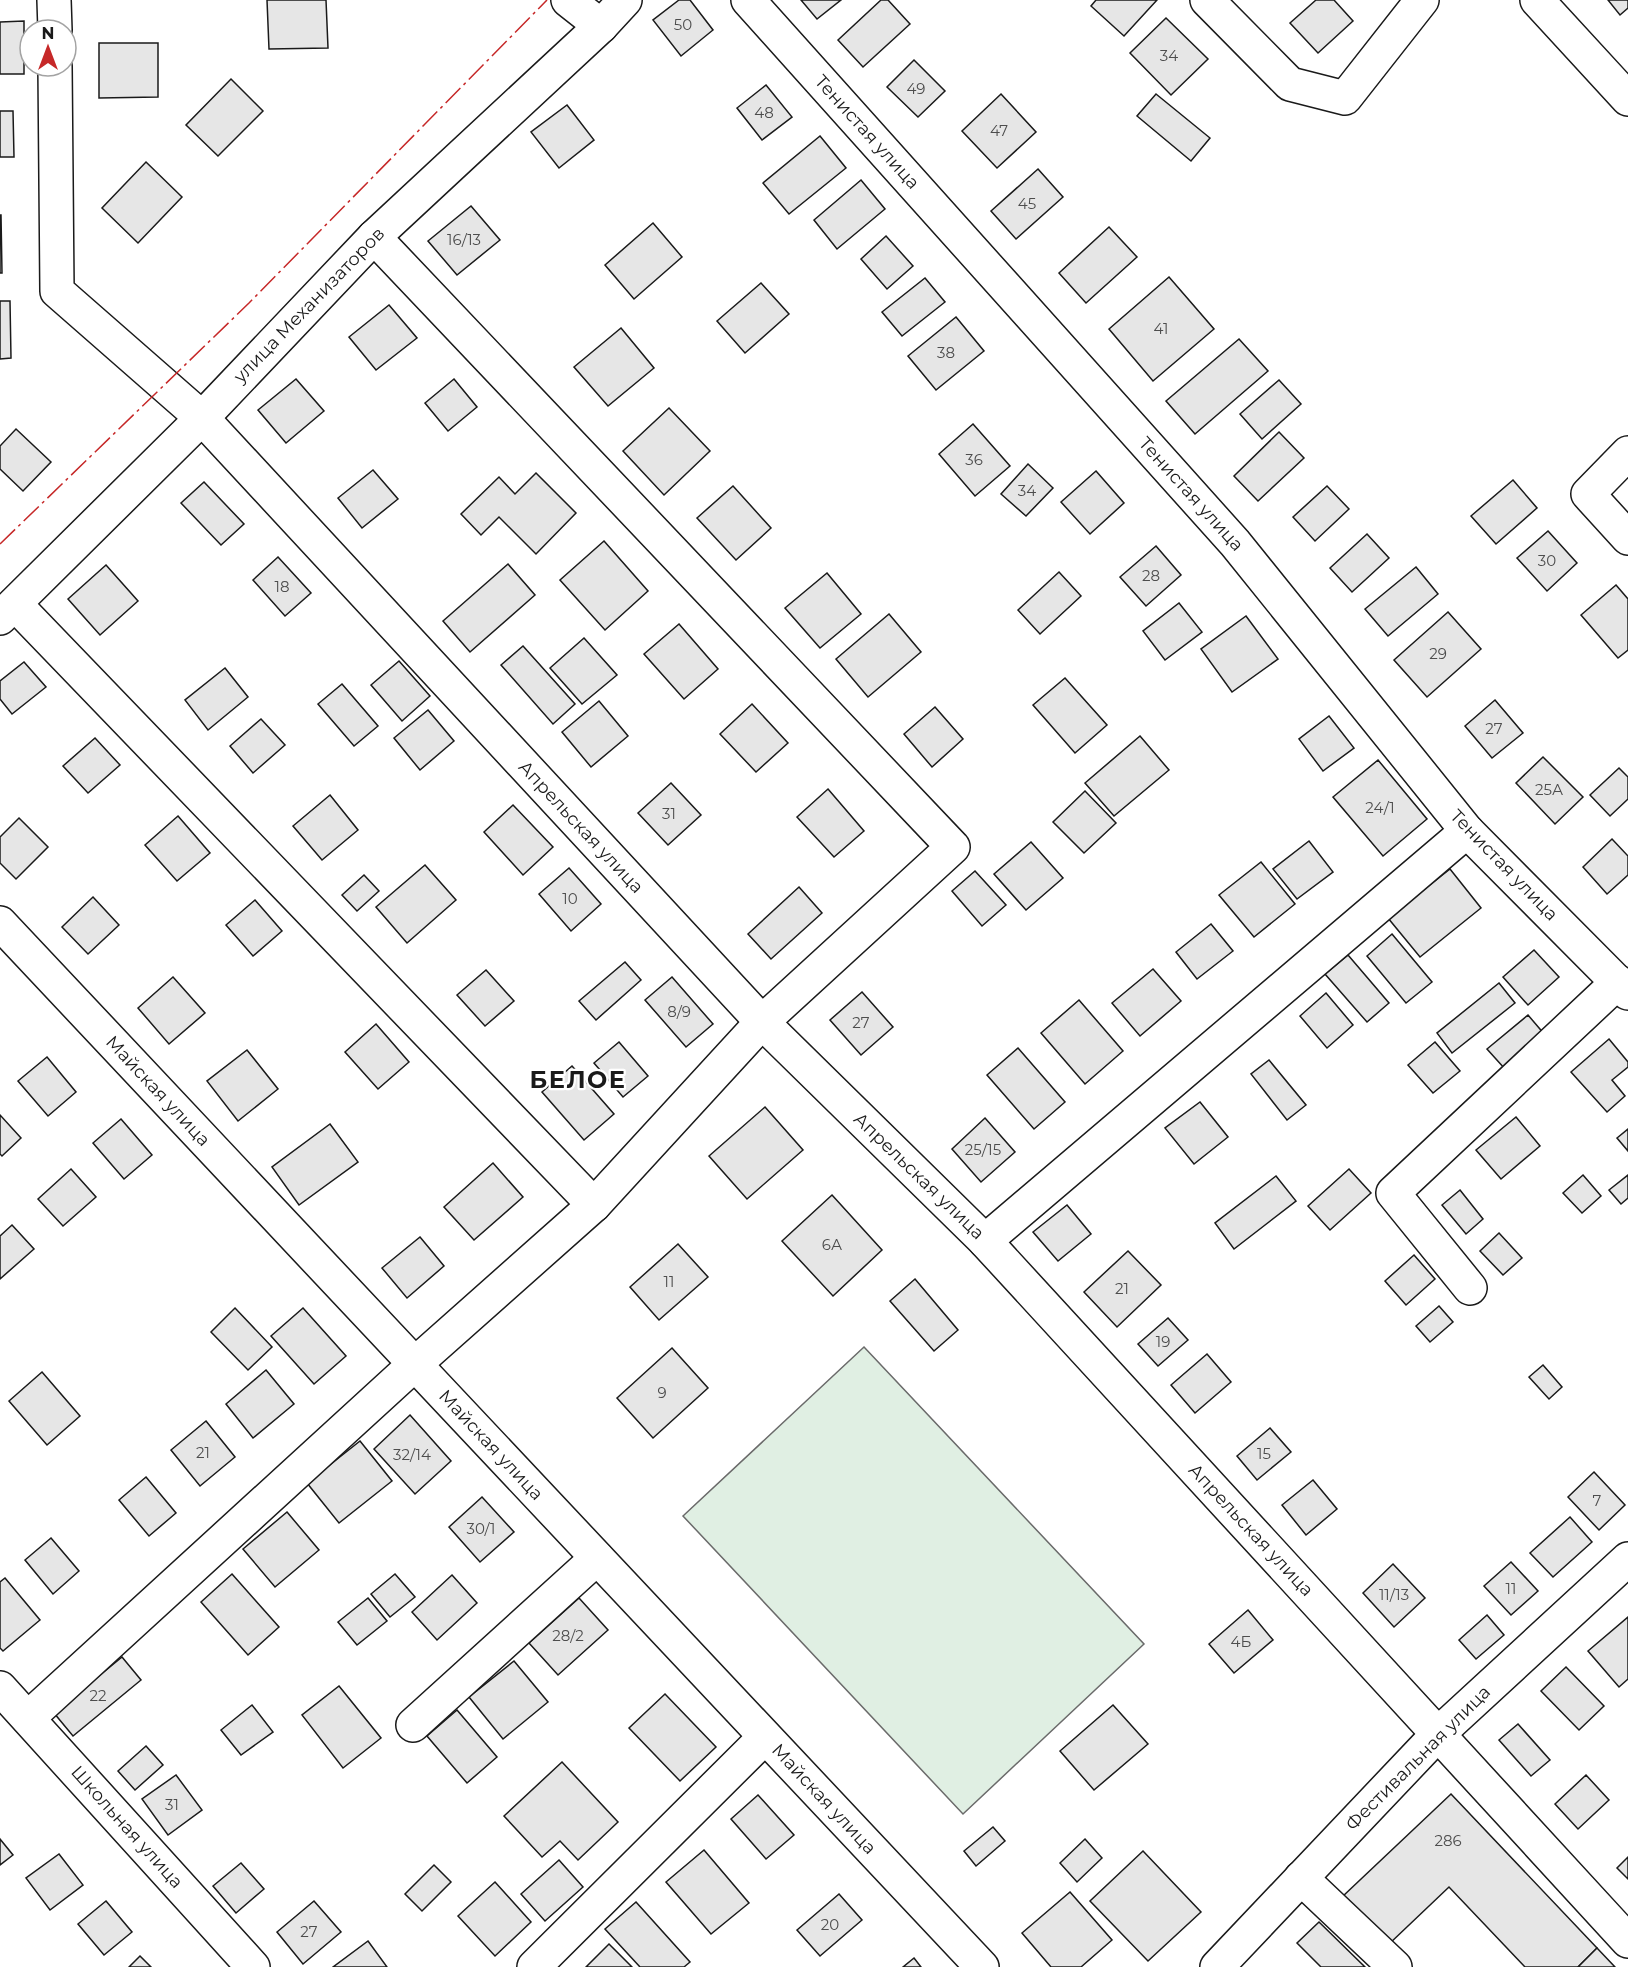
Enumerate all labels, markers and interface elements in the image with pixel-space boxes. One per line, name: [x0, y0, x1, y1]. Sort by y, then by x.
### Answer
house number: 50: [674, 15, 692, 34]
north arrow: [18, 18, 78, 78]
text: N: [42, 24, 54, 43]
house number: 34: [1160, 46, 1178, 65]
street label: Тенистая улица: [810, 70, 924, 194]
house number: 49: [907, 79, 925, 98]
house number: 48: [754, 103, 774, 122]
house number: 47: [990, 121, 1008, 140]
house number: 45: [1018, 194, 1036, 213]
street label: улица Механизаторов: [228, 223, 389, 388]
house number: 16/13: [447, 230, 481, 249]
house number: 41: [1154, 319, 1168, 338]
house number: 38: [937, 343, 955, 362]
street label: Тенистая улица: [1134, 432, 1248, 556]
house number: 36: [965, 450, 983, 469]
house number: 34: [1018, 481, 1036, 500]
house number: 30: [1538, 551, 1556, 570]
house number: 28: [1142, 566, 1160, 585]
house number: 18: [275, 577, 290, 596]
house number: 29: [1429, 644, 1447, 663]
house number: 27: [1485, 719, 1503, 738]
street label: Апрельская улица: [514, 756, 648, 898]
house number: 25А: [1535, 780, 1563, 799]
house number: 24/1: [1365, 798, 1395, 817]
house number: 31: [662, 804, 676, 823]
street label: Тенистая улица: [1445, 805, 1563, 925]
house number: 10: [562, 889, 578, 908]
house number: 8/9: [667, 1002, 691, 1021]
house number: 27: [852, 1013, 870, 1032]
street label: Майская улица: [101, 1031, 215, 1151]
district label: БЕЛОЕ: [530, 1065, 626, 1094]
street label: Апрельская улица: [849, 1108, 989, 1244]
house number: 25/15: [965, 1140, 1001, 1159]
house number: 6А: [822, 1235, 842, 1254]
house number: 11: [664, 1272, 674, 1291]
house number: 21: [1115, 1279, 1129, 1298]
house number: 19: [1156, 1332, 1170, 1351]
house number: 9: [657, 1383, 667, 1402]
street label: Майская улица: [434, 1385, 548, 1505]
house number: 21: [196, 1443, 210, 1462]
house number: 15: [1257, 1444, 1271, 1463]
house number: 32/14: [393, 1445, 431, 1464]
street label: Апрельская улица: [1184, 1459, 1318, 1601]
house number: 7: [1593, 1491, 1602, 1510]
house number: 30/1: [467, 1519, 495, 1538]
house number: 11: [1506, 1579, 1516, 1598]
house number: 11/13: [1379, 1585, 1409, 1604]
house number: 28/2: [552, 1626, 584, 1645]
house number: 4Б: [1231, 1632, 1252, 1651]
street label: Фестивальная улица: [1341, 1681, 1495, 1835]
house number: 22: [89, 1686, 107, 1705]
street label: Майская улица: [767, 1739, 881, 1859]
street label: Школьная улица: [66, 1761, 188, 1893]
house number: 31: [165, 1795, 179, 1814]
house number: 286: [1434, 1831, 1462, 1850]
house number: 20: [821, 1915, 839, 1934]
house number: 27: [300, 1922, 318, 1941]

